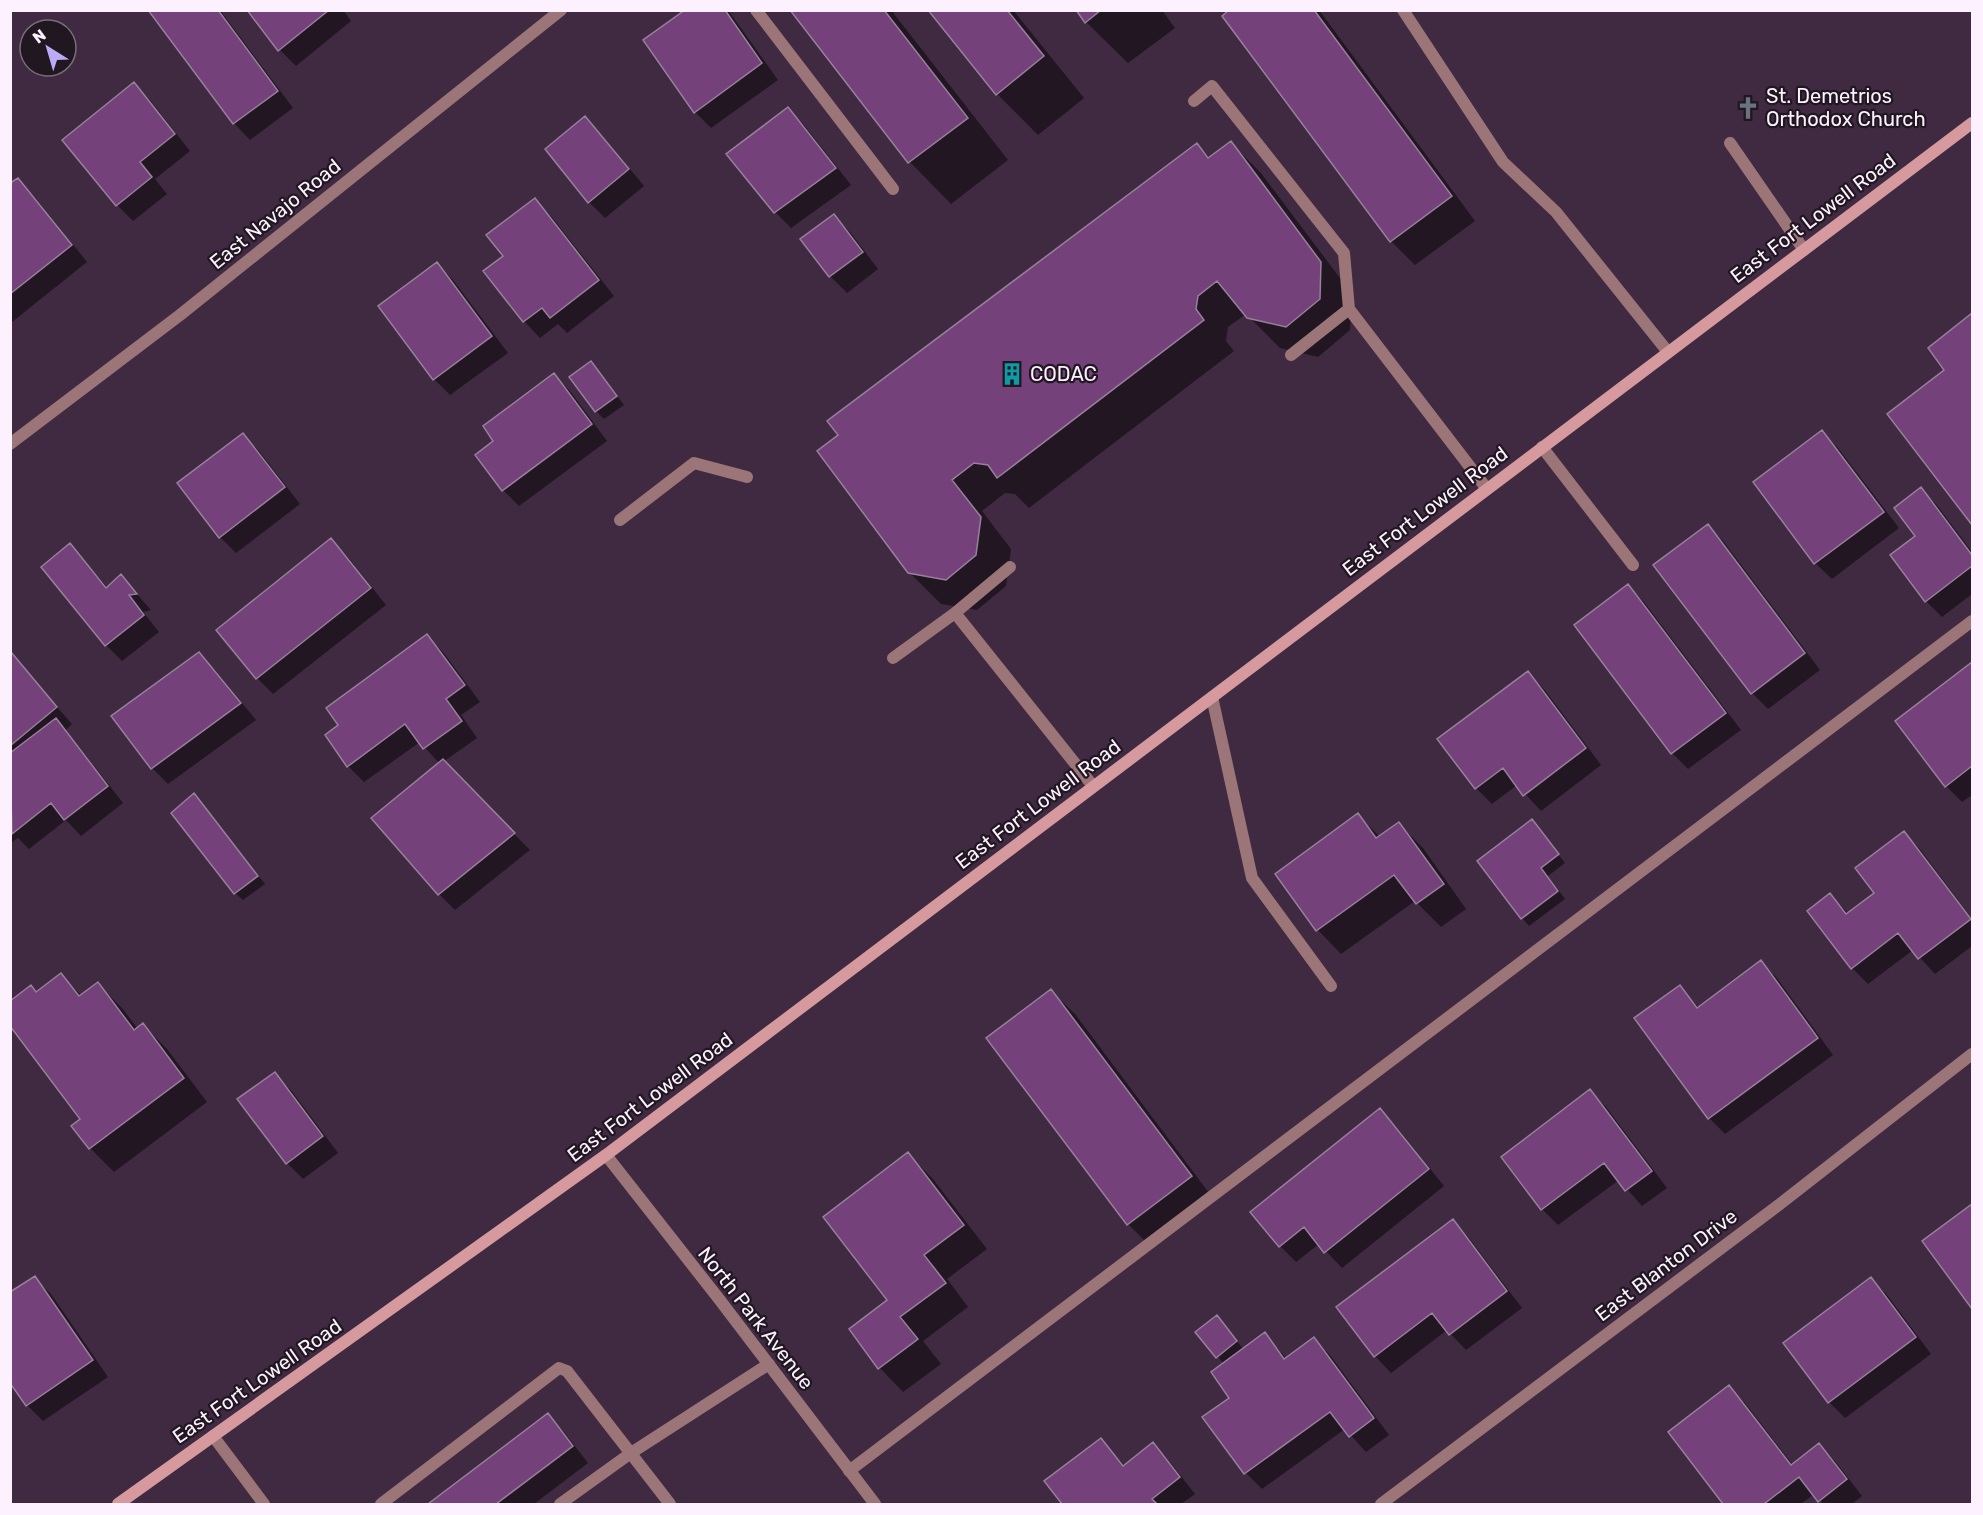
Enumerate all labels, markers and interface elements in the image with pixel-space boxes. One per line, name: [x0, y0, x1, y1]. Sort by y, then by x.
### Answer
north arrow: [18, 18, 78, 78]
text: N: [29, 25, 50, 47]
place label: St. Demetrios Orthodox Church: [1766, 84, 1926, 131]
church icon: St. Demetrios Orthodox Church: [1735, 95, 1761, 121]
street label: East Fort Lowell Road: [1726, 148, 1900, 288]
street label: East Navajo Road: [205, 154, 345, 274]
building icon: CODAC: [999, 361, 1025, 387]
place label: CODAC: [1030, 362, 1097, 386]
street label: East Fort Lowell Road: [1338, 441, 1512, 581]
street label: East Fort Lowell Road: [951, 734, 1125, 874]
street label: East Fort Lowell Road: [563, 1027, 737, 1167]
street label: East Blanton Drive: [1590, 1204, 1742, 1326]
street label: North Park Avenue: [693, 1242, 819, 1394]
street label: East Fort Lowell Road: [168, 1314, 346, 1448]

